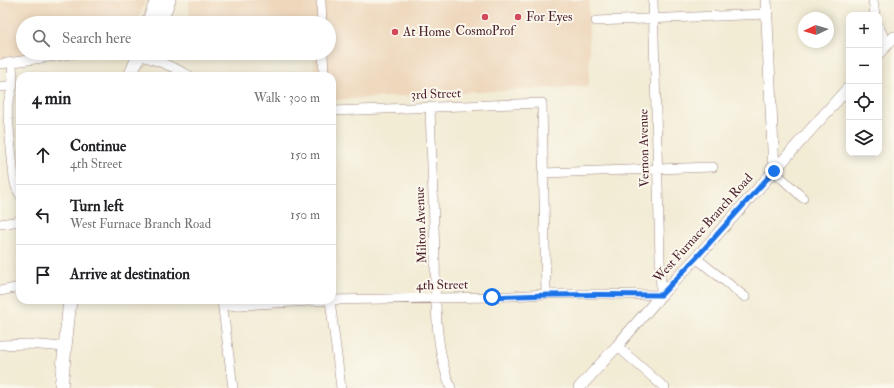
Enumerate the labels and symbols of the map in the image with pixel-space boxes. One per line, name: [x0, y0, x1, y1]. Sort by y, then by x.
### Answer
place label: For Eyes: [526, 9, 573, 26]
marker: CosmoProf: [480, 12, 490, 22]
marker: For Eyes: [513, 12, 523, 22]
north arrow: [798, 12, 834, 48]
place label: CosmoProf: [455, 23, 516, 39]
place label: At Home: [402, 24, 451, 40]
marker: At Home: [390, 27, 400, 37]
street label: 3rd Street: [411, 85, 461, 103]
street label: Vernon Avenue: [635, 108, 653, 187]
route end: [765, 162, 783, 180]
street label: West Furnace Branch Road: [649, 170, 757, 287]
street label: Milton Avenue: [412, 186, 430, 264]
street label: 4th Street: [416, 277, 468, 293]
route start: [483, 288, 501, 306]

